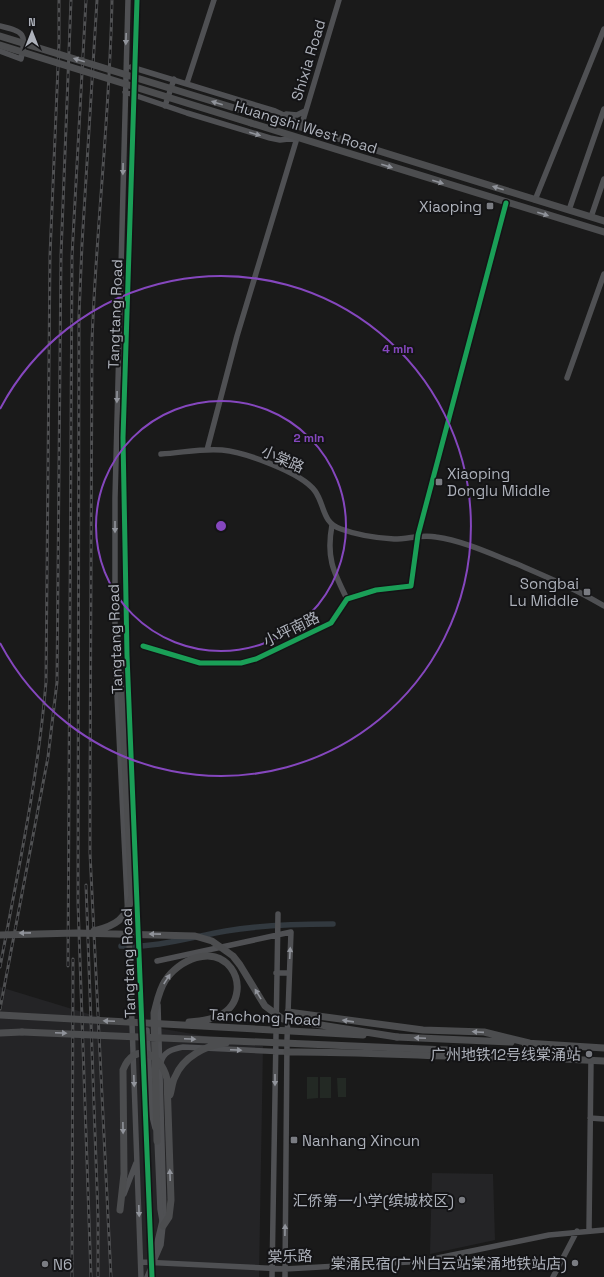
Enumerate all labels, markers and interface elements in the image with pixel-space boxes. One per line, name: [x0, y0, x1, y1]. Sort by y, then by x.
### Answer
north arrow: [12, 12, 52, 52]
text: N: [28, 15, 36, 29]
street label: Shixia Road: [287, 17, 329, 103]
one-way arrow: [123, 33, 130, 45]
one-way arrow: [73, 57, 85, 63]
street label: Huangshi West Road: [232, 96, 380, 158]
one-way arrow: [211, 100, 223, 106]
one-way arrow: [250, 131, 262, 137]
one-way arrow: [120, 163, 126, 176]
one-way arrow: [382, 163, 394, 169]
one-way arrow: [433, 179, 445, 185]
one-way arrow: [492, 185, 504, 191]
place label: Xiaoping: [419, 197, 482, 216]
marker: Xiaoping: [485, 201, 495, 211]
one-way arrow: [538, 211, 550, 217]
street label: Tangtang Road: [104, 259, 126, 369]
text: 4 min: [382, 341, 414, 357]
one-way arrow: [114, 391, 120, 404]
text: 2 min: [293, 430, 325, 446]
street label: 小棠路: [259, 441, 307, 477]
place label: Xiaoping Donglu Middle: [447, 464, 550, 500]
marker: Xiaoping Donglu Middle: [434, 477, 444, 487]
centre of rings: [214, 519, 228, 533]
one-way arrow: [112, 521, 118, 534]
place label: Songbai Lu Middle: [509, 574, 579, 610]
street label: Tangtang Road: [104, 584, 126, 694]
marker: Songbai Lu Middle: [582, 587, 592, 597]
street label: 小坪南路: [260, 607, 322, 651]
street label: Tangtang Road: [117, 908, 139, 1018]
one-way arrow: [18, 930, 31, 936]
one-way arrow: [148, 931, 161, 937]
one-way arrow: [287, 946, 293, 959]
one-way arrow: [163, 973, 170, 984]
one-way arrow: [254, 989, 262, 999]
street label: Tanchong Road: [208, 1005, 322, 1029]
one-way arrow: [103, 1018, 115, 1025]
one-way arrow: [342, 1018, 354, 1024]
one-way arrow: [472, 1029, 484, 1036]
one-way arrow: [55, 1030, 67, 1037]
one-way arrow: [413, 1035, 426, 1041]
one-way arrow: [184, 1036, 197, 1042]
place label: 广州地铁12号线棠涌站: [431, 1045, 581, 1064]
one-way arrow: [230, 1046, 242, 1053]
marker: 广州地铁12号线棠涌站: [584, 1049, 594, 1059]
one-way arrow: [272, 1074, 278, 1087]
one-way arrow: [131, 1075, 137, 1088]
one-way arrow: [120, 1122, 126, 1135]
place label: Nanhang Xincun: [302, 1131, 420, 1150]
marker: Nanhang Xincun: [289, 1135, 299, 1145]
one-way arrow: [167, 1168, 173, 1181]
place label: 汇侨第一小学(缤城校区): [293, 1191, 454, 1211]
marker: 汇侨第一小学(缤城校区): [457, 1195, 467, 1205]
one-way arrow: [136, 1205, 143, 1217]
one-way arrow: [282, 1223, 288, 1236]
street label: 棠乐路: [267, 1246, 313, 1266]
place label: 棠涌民宿(广州白云站棠涌地铁站店): [331, 1254, 567, 1274]
place label: N6: [53, 1255, 72, 1274]
marker: 棠涌民宿(广州白云站棠涌地铁站店): [570, 1258, 580, 1268]
marker: N6: [40, 1259, 50, 1269]

